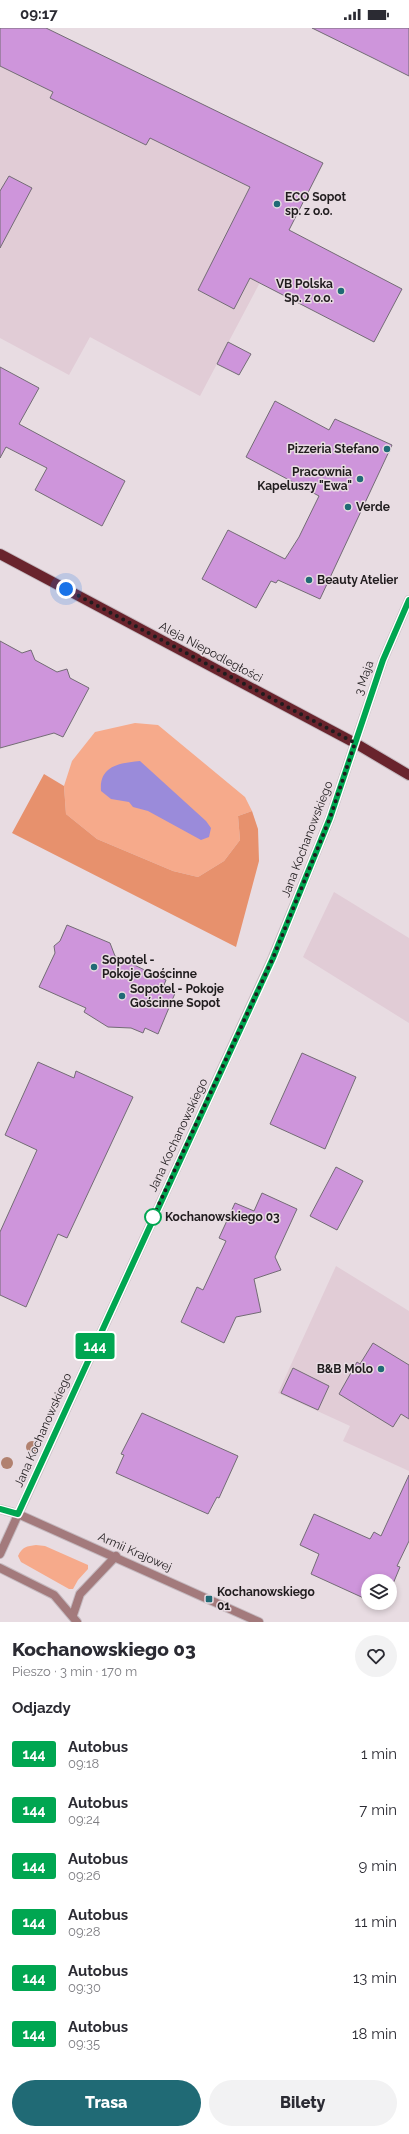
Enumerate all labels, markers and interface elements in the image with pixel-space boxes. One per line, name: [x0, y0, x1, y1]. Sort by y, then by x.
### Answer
text: 09:17: [20, 5, 58, 23]
place label: ECO Sopot sp. z o.o.: [285, 190, 347, 218]
marker: ECO Sopot sp. z o.o.: [272, 199, 282, 209]
place label: VB Polska Sp. z o.o.: [276, 277, 333, 305]
marker: VB Polska Sp. z o.o.: [336, 286, 346, 296]
place label: Pizzeria Stefano: [287, 442, 379, 456]
marker: Pizzeria Stefano: [382, 444, 392, 454]
place label: Pracownia Kapeluszy "Ewa": [257, 465, 352, 493]
marker: Pracownia Kapeluszy "Ewa": [355, 474, 365, 484]
place label: Verde: [356, 500, 390, 514]
marker: Verde: [343, 502, 353, 512]
place label: Beauty Atelier: [317, 573, 399, 587]
marker: Beauty Atelier: [304, 575, 314, 585]
your location: [56, 579, 76, 599]
street label: Aleja Niepodległości: [157, 619, 265, 685]
street label: 3 Maja: [352, 659, 376, 697]
street label: Jana Kochanowskiego: [278, 779, 336, 899]
place label: Sopotel - Pokoje Gościnne: [102, 953, 197, 981]
marker: Sopotel - Pokoje Gościnne: [89, 962, 99, 972]
place label: Sopotel - Pokoje Gościnne Sopot: [130, 982, 224, 1010]
marker: Sopotel - Pokoje Gościnne Sopot: [117, 991, 127, 1001]
street label: Jana Kochanowskiego: [146, 1076, 210, 1194]
marker: Kochanowskiego 03: [144, 1208, 162, 1226]
place label: Kochanowskiego 03: [165, 1210, 280, 1224]
line badge: 144: [72, 1333, 118, 1359]
text: 144: [84, 1338, 106, 1354]
place label: B&B Molo: [317, 1362, 373, 1376]
marker: B&B Molo: [376, 1364, 386, 1374]
street label: Jana Kochanowskiego: [12, 1371, 74, 1489]
street label: Armii Krajowej: [96, 1530, 174, 1574]
map controls: [361, 1574, 397, 1610]
button: layers: [361, 1574, 397, 1610]
place label: Kochanowskiego 01: [217, 1585, 315, 1613]
marker: Kochanowskiego 01: [204, 1594, 214, 1604]
button: heart: [355, 1635, 397, 1677]
text: Kochanowskiego 03: [12, 1638, 196, 1660]
text: Pieszo · 3 min · 170 m: [12, 1664, 137, 1679]
text: Odjazdy: [12, 1699, 71, 1717]
text: Autobus: [68, 1738, 128, 1756]
text: 1 min: [361, 1745, 397, 1763]
text: 144: [23, 1746, 45, 1762]
text: 09:18: [68, 1756, 99, 1771]
text: Autobus: [68, 1794, 128, 1812]
text: 7 min: [359, 1801, 397, 1819]
text: 144: [23, 1802, 45, 1818]
text: 09:24: [68, 1812, 100, 1827]
text: Autobus: [68, 1850, 128, 1868]
text: 9 min: [359, 1857, 397, 1875]
text: 144: [23, 1858, 45, 1874]
text: 09:26: [68, 1868, 101, 1883]
text: Autobus: [68, 1906, 128, 1924]
text: 11 min: [355, 1913, 397, 1931]
text: 144: [23, 1914, 45, 1930]
text: 09:28: [68, 1924, 101, 1939]
text: Autobus: [68, 1962, 128, 1980]
text: 13 min: [353, 1969, 397, 1987]
text: 144: [23, 1970, 45, 1986]
text: 09:30: [68, 1980, 101, 1995]
text: Autobus: [68, 2018, 128, 2036]
text: 18 min: [352, 2025, 397, 2043]
text: 144: [23, 2026, 45, 2042]
text: 09:35: [68, 2036, 100, 2051]
button: Trasa: [12, 2080, 201, 2126]
button: Bilety: [209, 2080, 397, 2126]

